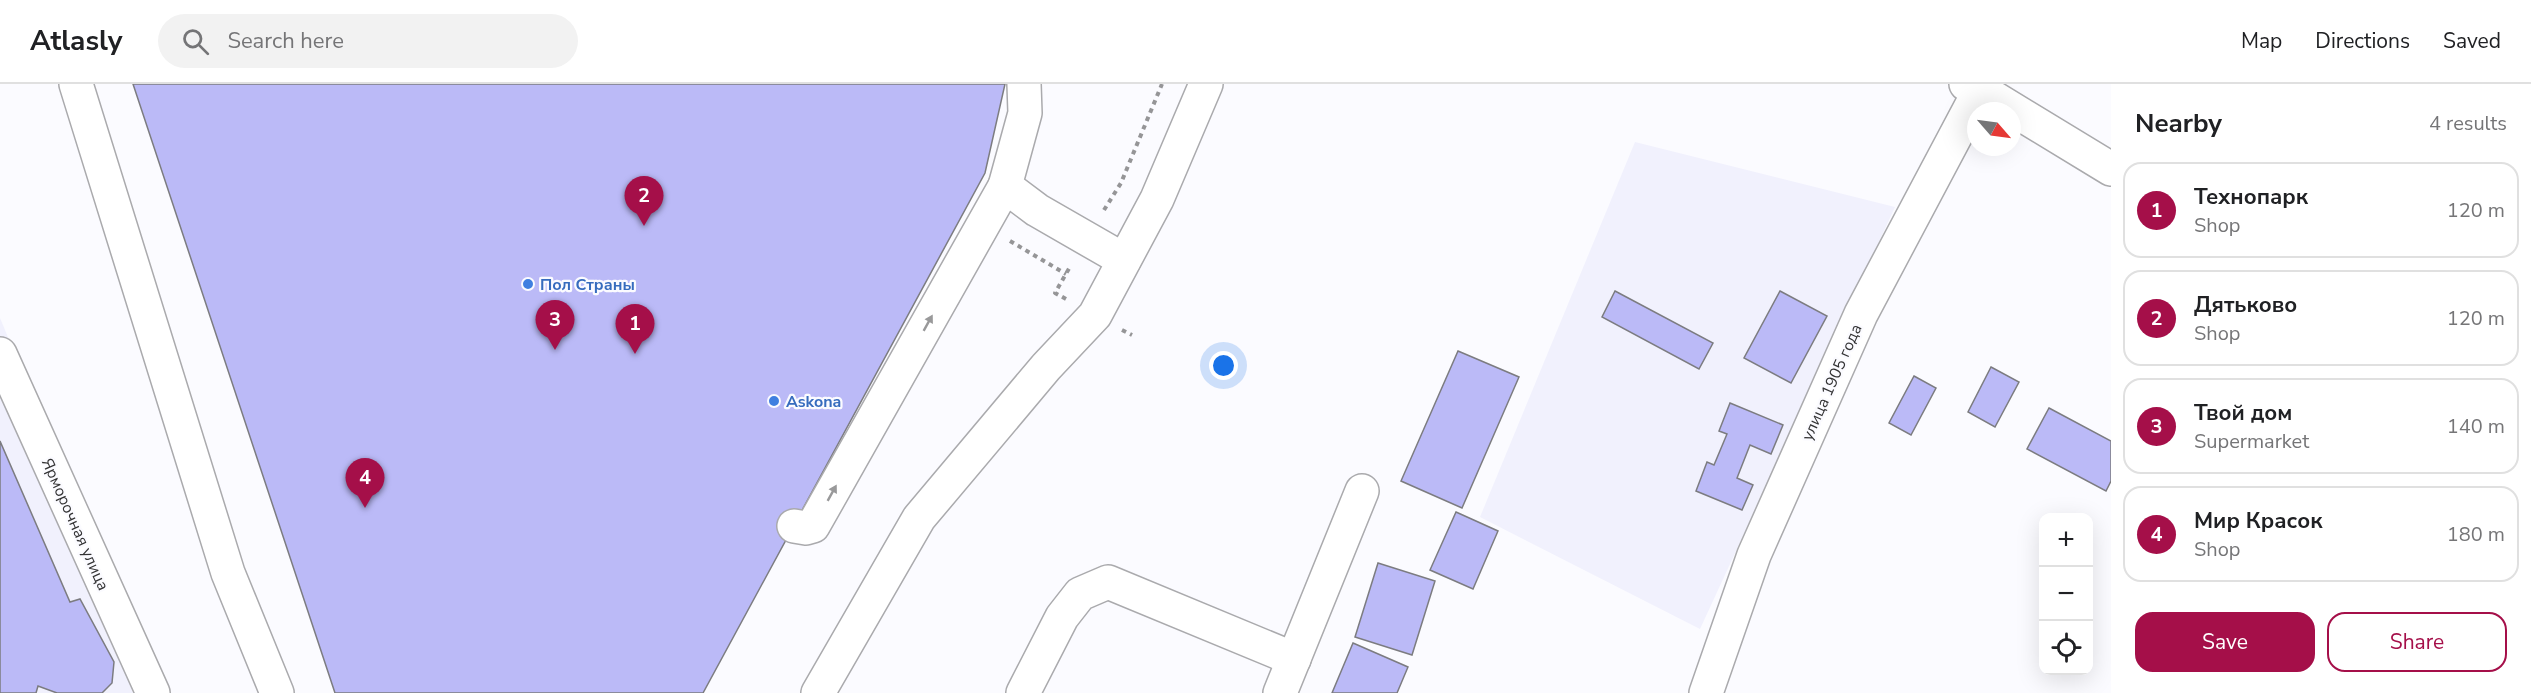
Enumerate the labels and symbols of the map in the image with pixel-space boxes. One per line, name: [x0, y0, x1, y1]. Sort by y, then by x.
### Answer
north arrow: [1967, 102, 2021, 156]
pin: 2: [624, 176, 664, 226]
place label: Пол Страны: [540, 274, 635, 296]
marker: Пол Страны: [521, 277, 535, 291]
pin: 3: [536, 300, 574, 350]
pin: 1: [616, 304, 654, 354]
one-way arrow: [923, 314, 933, 331]
street label: улица 1905 года: [1796, 321, 1867, 444]
your location: [1209, 351, 1238, 380]
place label: Askona: [786, 391, 841, 413]
marker: Askona: [767, 394, 781, 408]
street label: Ярморочная улица: [36, 455, 114, 594]
pin: 4: [346, 458, 385, 508]
one-way arrow: [827, 484, 837, 501]

